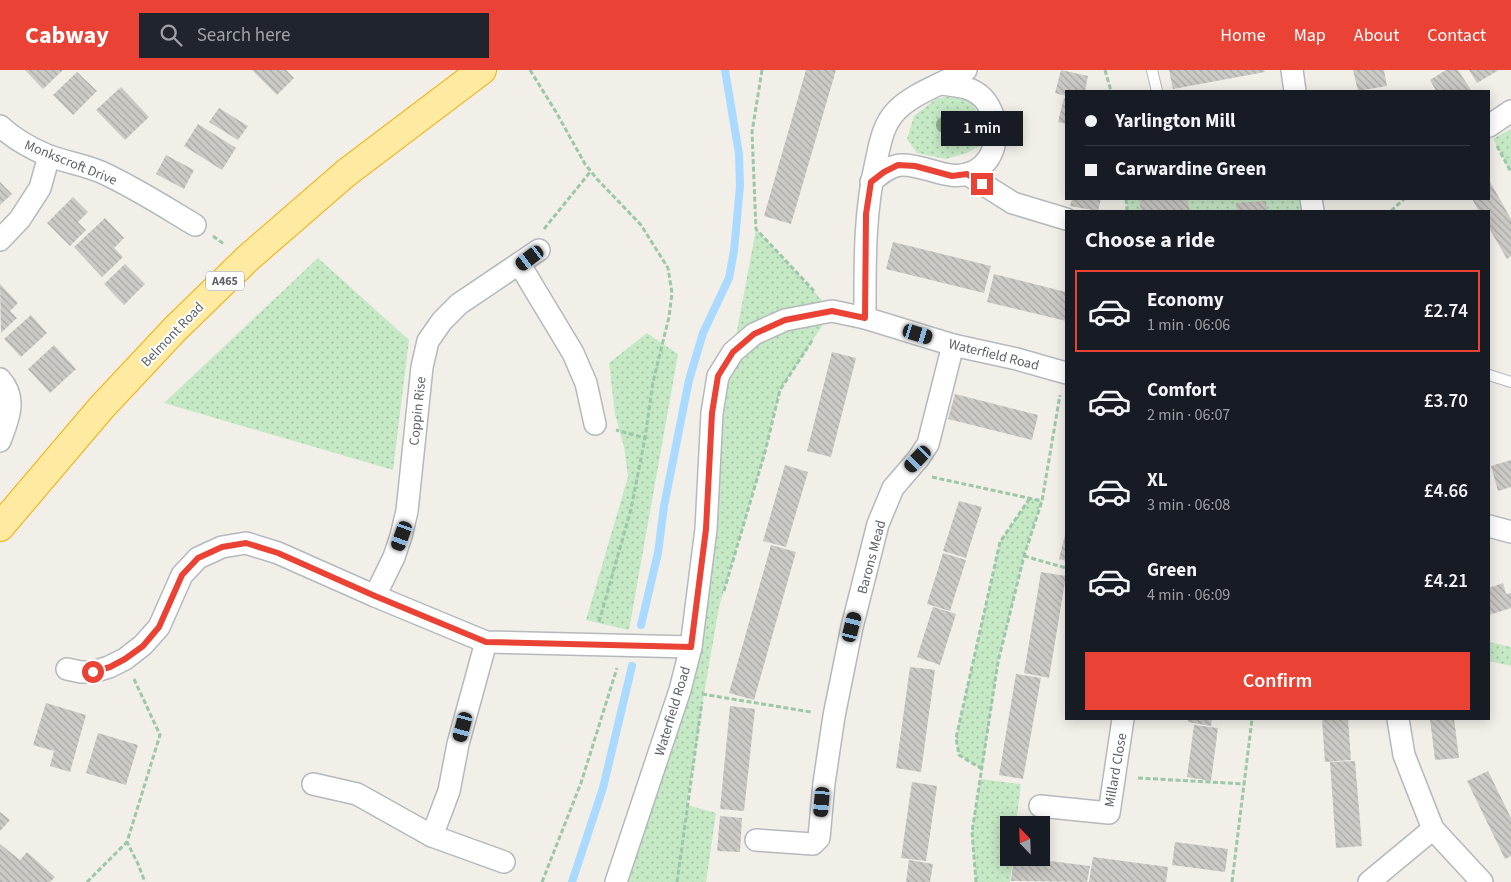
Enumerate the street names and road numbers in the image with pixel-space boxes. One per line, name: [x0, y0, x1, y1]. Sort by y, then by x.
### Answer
street label: Monkscroft Drive: [21, 135, 120, 191]
road number: A465: [206, 272, 244, 290]
street label: Belmont Road: [137, 298, 209, 372]
street label: Waterfield Road: [946, 334, 1041, 376]
street label: Coppin Rise: [404, 376, 432, 447]
street label: Barons Mead: [853, 518, 891, 596]
street label: Waterfield Road: [650, 664, 696, 759]
street label: Millard Close: [1100, 731, 1132, 809]

